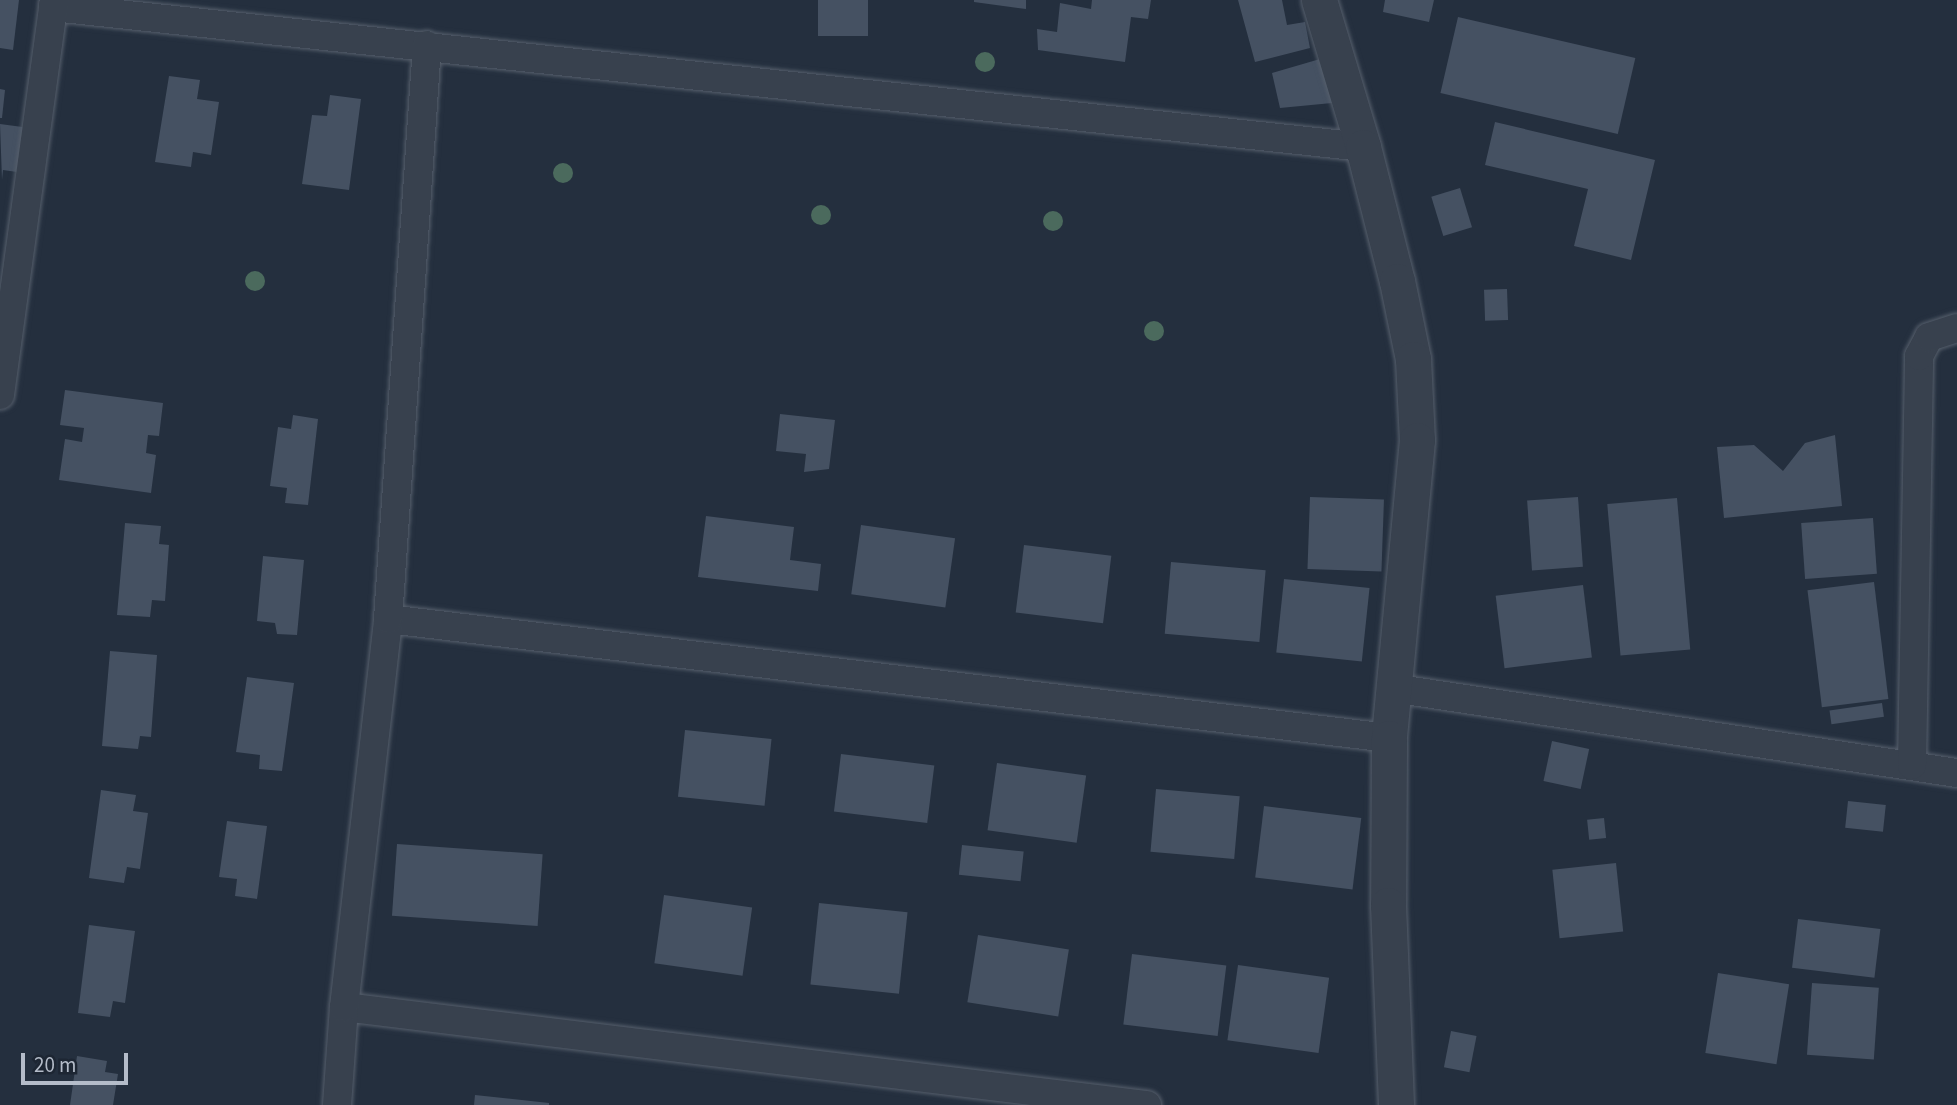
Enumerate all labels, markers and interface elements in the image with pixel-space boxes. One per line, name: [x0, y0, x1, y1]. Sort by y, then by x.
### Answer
scale bar: [24, 1038, 131, 1082]
text: 20 m: [34, 1050, 76, 1080]

